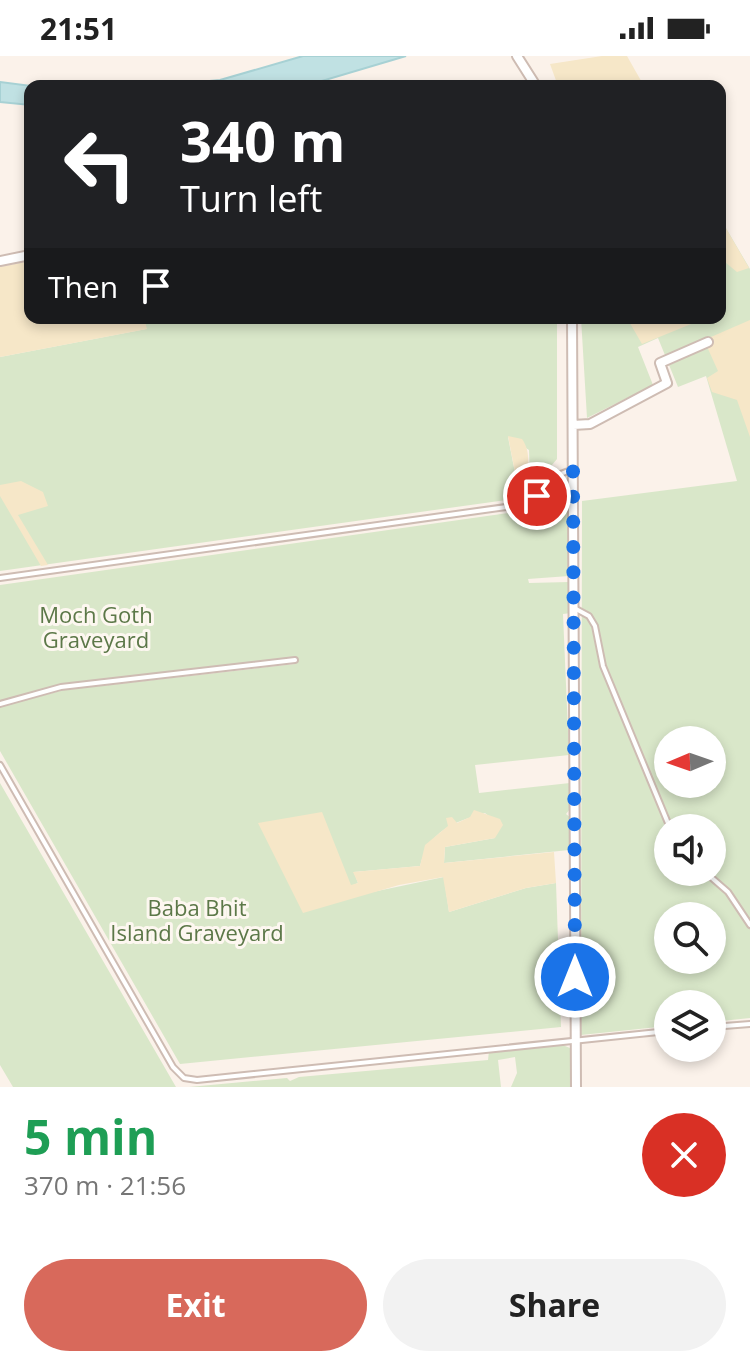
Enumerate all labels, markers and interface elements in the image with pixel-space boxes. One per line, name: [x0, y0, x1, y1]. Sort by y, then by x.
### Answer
text: 21:51: [40, 8, 117, 49]
text: 340 m: [180, 102, 346, 178]
icon: left: [48, 112, 152, 216]
text: Turn left: [180, 174, 322, 223]
icon: arrive: [134, 264, 178, 308]
text: Then: [48, 266, 118, 307]
pin: [503, 462, 571, 530]
icon: arrive: [515, 474, 559, 518]
park label: Moch Goth Graveyard: [39, 599, 153, 654]
north arrow: [654, 726, 726, 798]
map controls: [654, 726, 726, 1062]
button: sound: [654, 814, 726, 886]
park label: Baba Bhit Island Graveyard: [110, 892, 284, 947]
button: search: [654, 902, 726, 974]
position arrow: [533, 935, 617, 1019]
button: layers: [654, 990, 726, 1062]
text: 5 min: [24, 1104, 157, 1169]
button: close: [642, 1113, 726, 1197]
text: 370 m · 21:56: [24, 1167, 186, 1203]
button: Exit: [24, 1259, 367, 1351]
button: Share: [383, 1259, 726, 1351]

